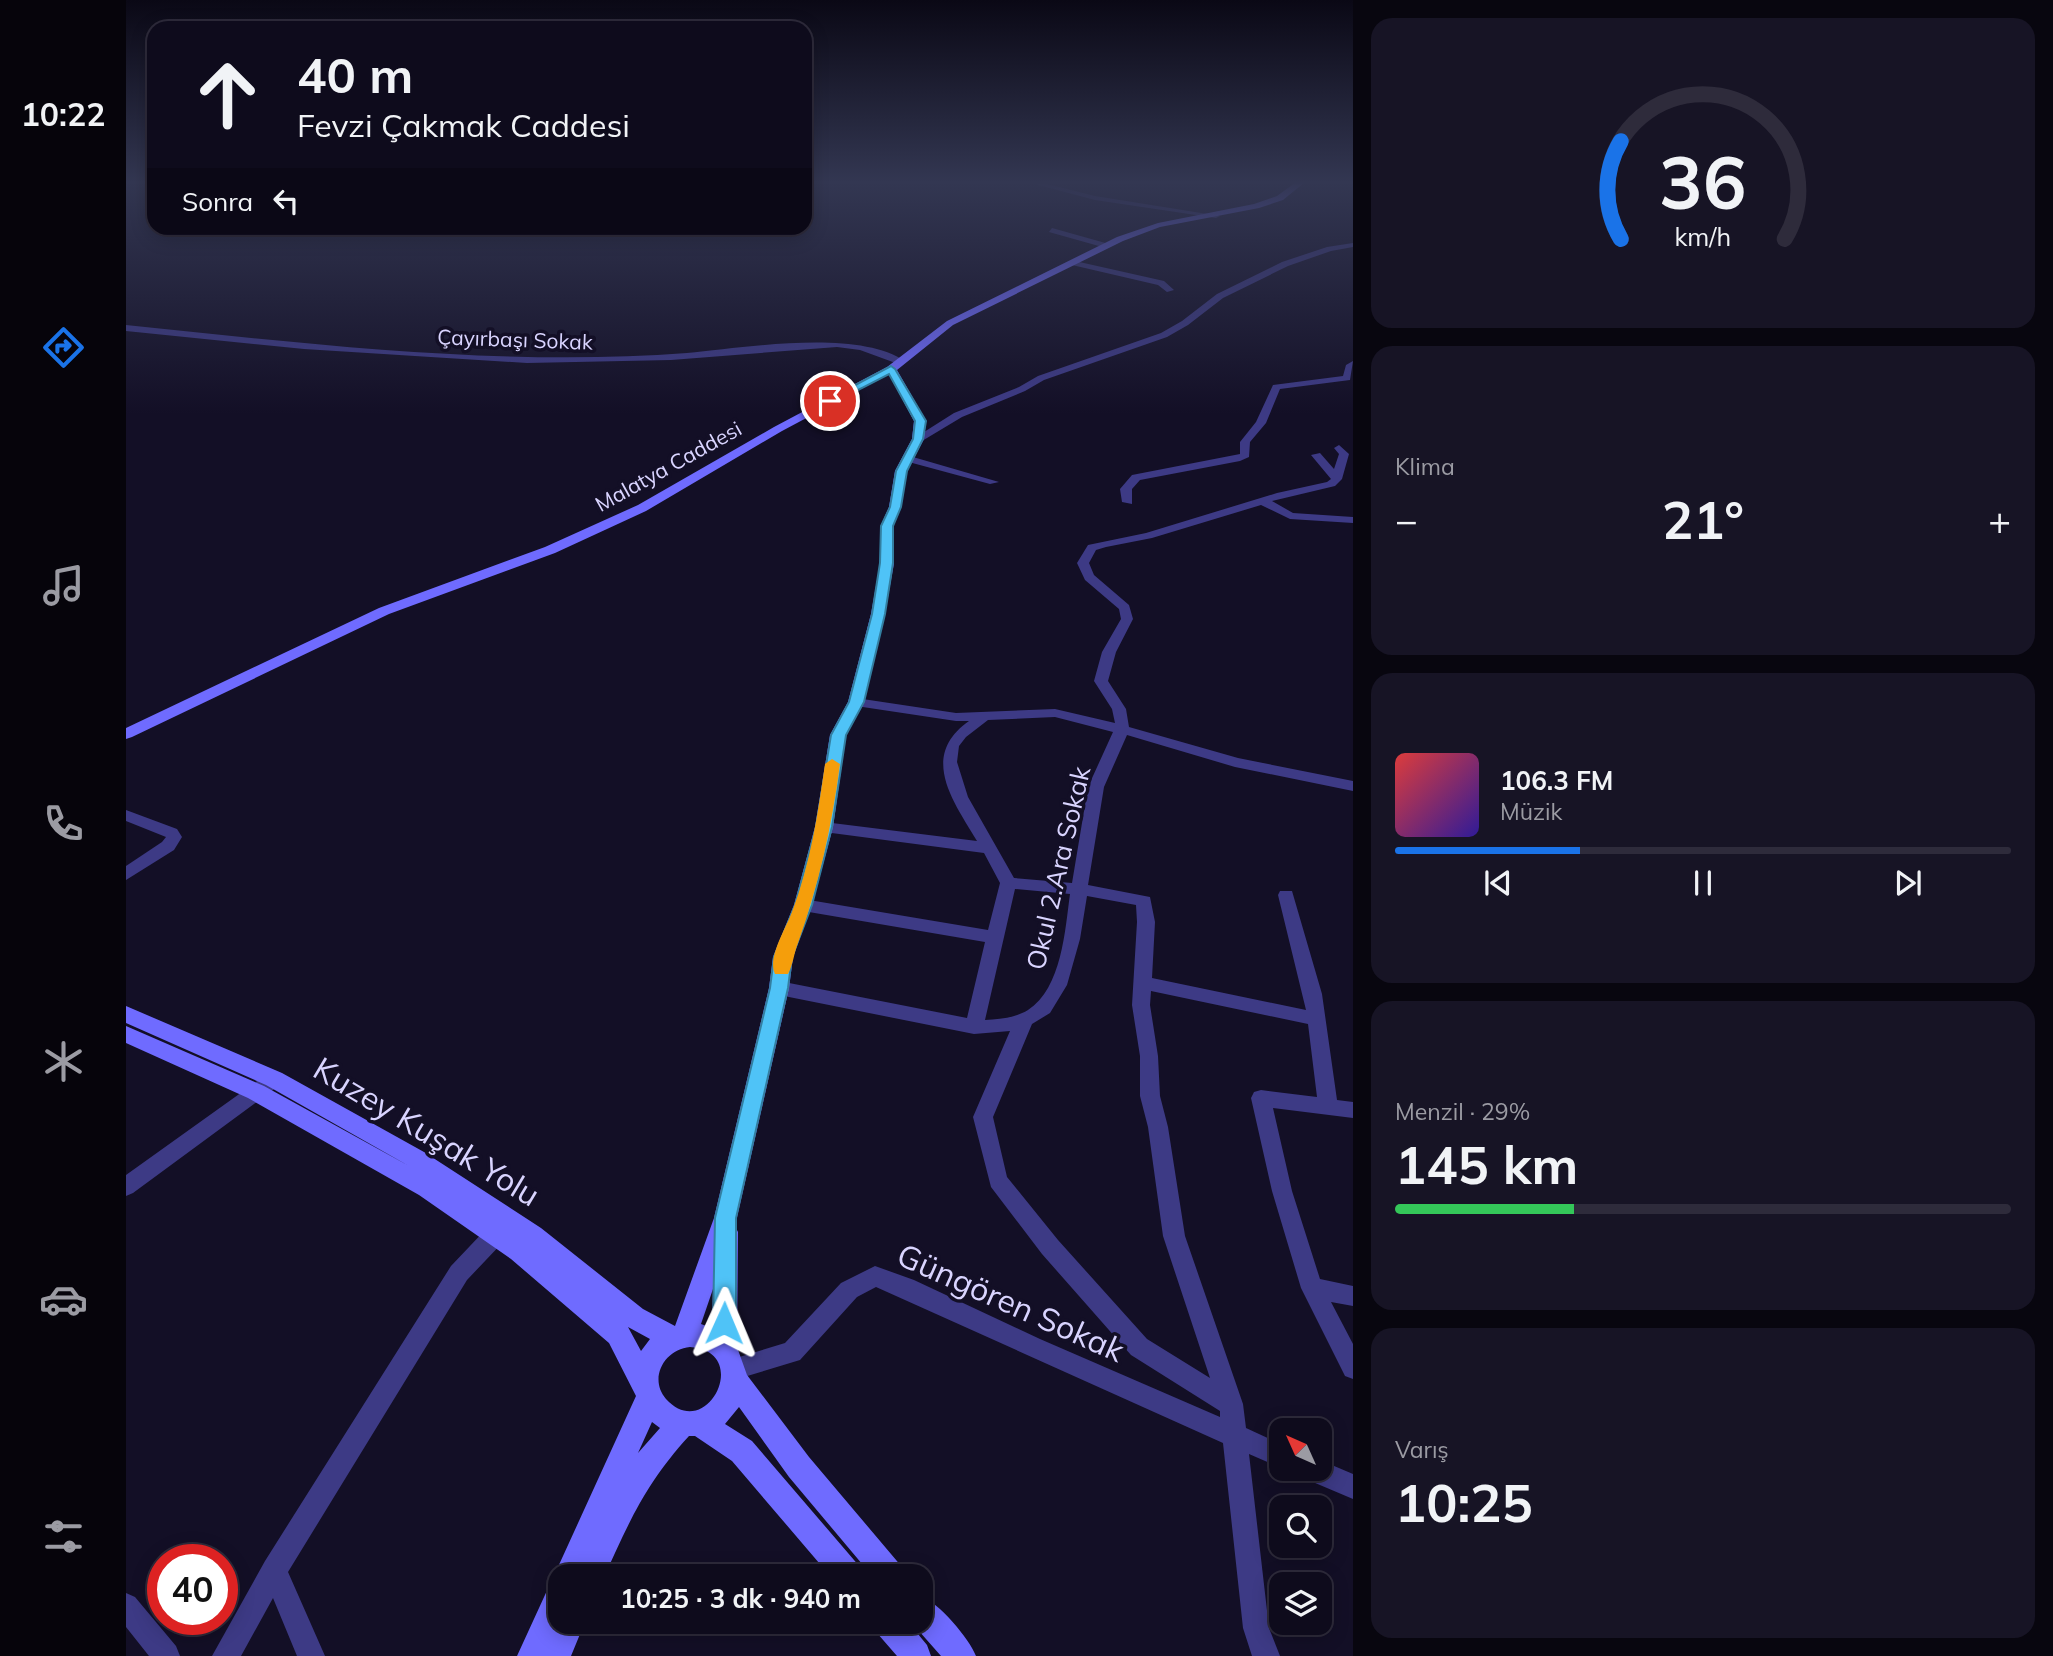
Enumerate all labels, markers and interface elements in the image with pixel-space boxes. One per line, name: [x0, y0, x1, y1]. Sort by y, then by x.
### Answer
text: 40 m: [297, 44, 413, 105]
icon: ahead: [182, 49, 273, 140]
text: 10:22: [21, 94, 105, 134]
text: Fevzi Çakmak Caddesi: [297, 105, 630, 145]
text: 36: [1659, 136, 1747, 227]
icon: left: [267, 182, 305, 220]
text: Sonra: [182, 185, 253, 218]
text: km/h: [1675, 221, 1731, 252]
icon: directions: [39, 323, 88, 372]
street label: Çayırbaşı Sokak: [437, 323, 593, 355]
pin: [800, 371, 860, 431]
icon: arrive: [811, 382, 849, 420]
street label: Malatya Caddesi: [590, 415, 746, 517]
text: Klima: [1395, 452, 1455, 481]
text: 21°: [1662, 487, 1744, 552]
text: −: [1395, 496, 1418, 544]
text: +: [1988, 496, 2011, 544]
icon: music: [39, 561, 88, 610]
street label: Okul 2.Ara Sokak: [1019, 763, 1098, 973]
text: 106.3 FM: [1500, 764, 1613, 797]
text: Müzik: [1500, 797, 1562, 826]
icon: phone: [39, 799, 88, 848]
icon: previous: [1479, 864, 1517, 902]
icon: pause: [1684, 864, 1722, 902]
icon: next: [1889, 864, 1927, 902]
icon: climate: [39, 1037, 88, 1086]
street label: Kuzey Kuşak Yolu: [307, 1048, 547, 1214]
text: Menzil · 29%: [1395, 1097, 1530, 1126]
text: 145 km: [1395, 1132, 1578, 1197]
street label: Güngören Sokak: [891, 1234, 1131, 1370]
icon: car: [39, 1275, 88, 1324]
position arrow: [687, 1286, 761, 1360]
north arrow: [1269, 1418, 1332, 1480]
map controls: [1269, 1418, 1332, 1635]
text: Varış: [1395, 1435, 1449, 1464]
text: 10:25: [1395, 1470, 1533, 1535]
button: search: [1269, 1495, 1332, 1558]
icon: filters: [39, 1512, 88, 1561]
speed limit sign: 40: [147, 1544, 238, 1635]
button: layers: [1269, 1572, 1332, 1635]
text: 10:25 · 3 dk · 940 m: [620, 1582, 861, 1615]

